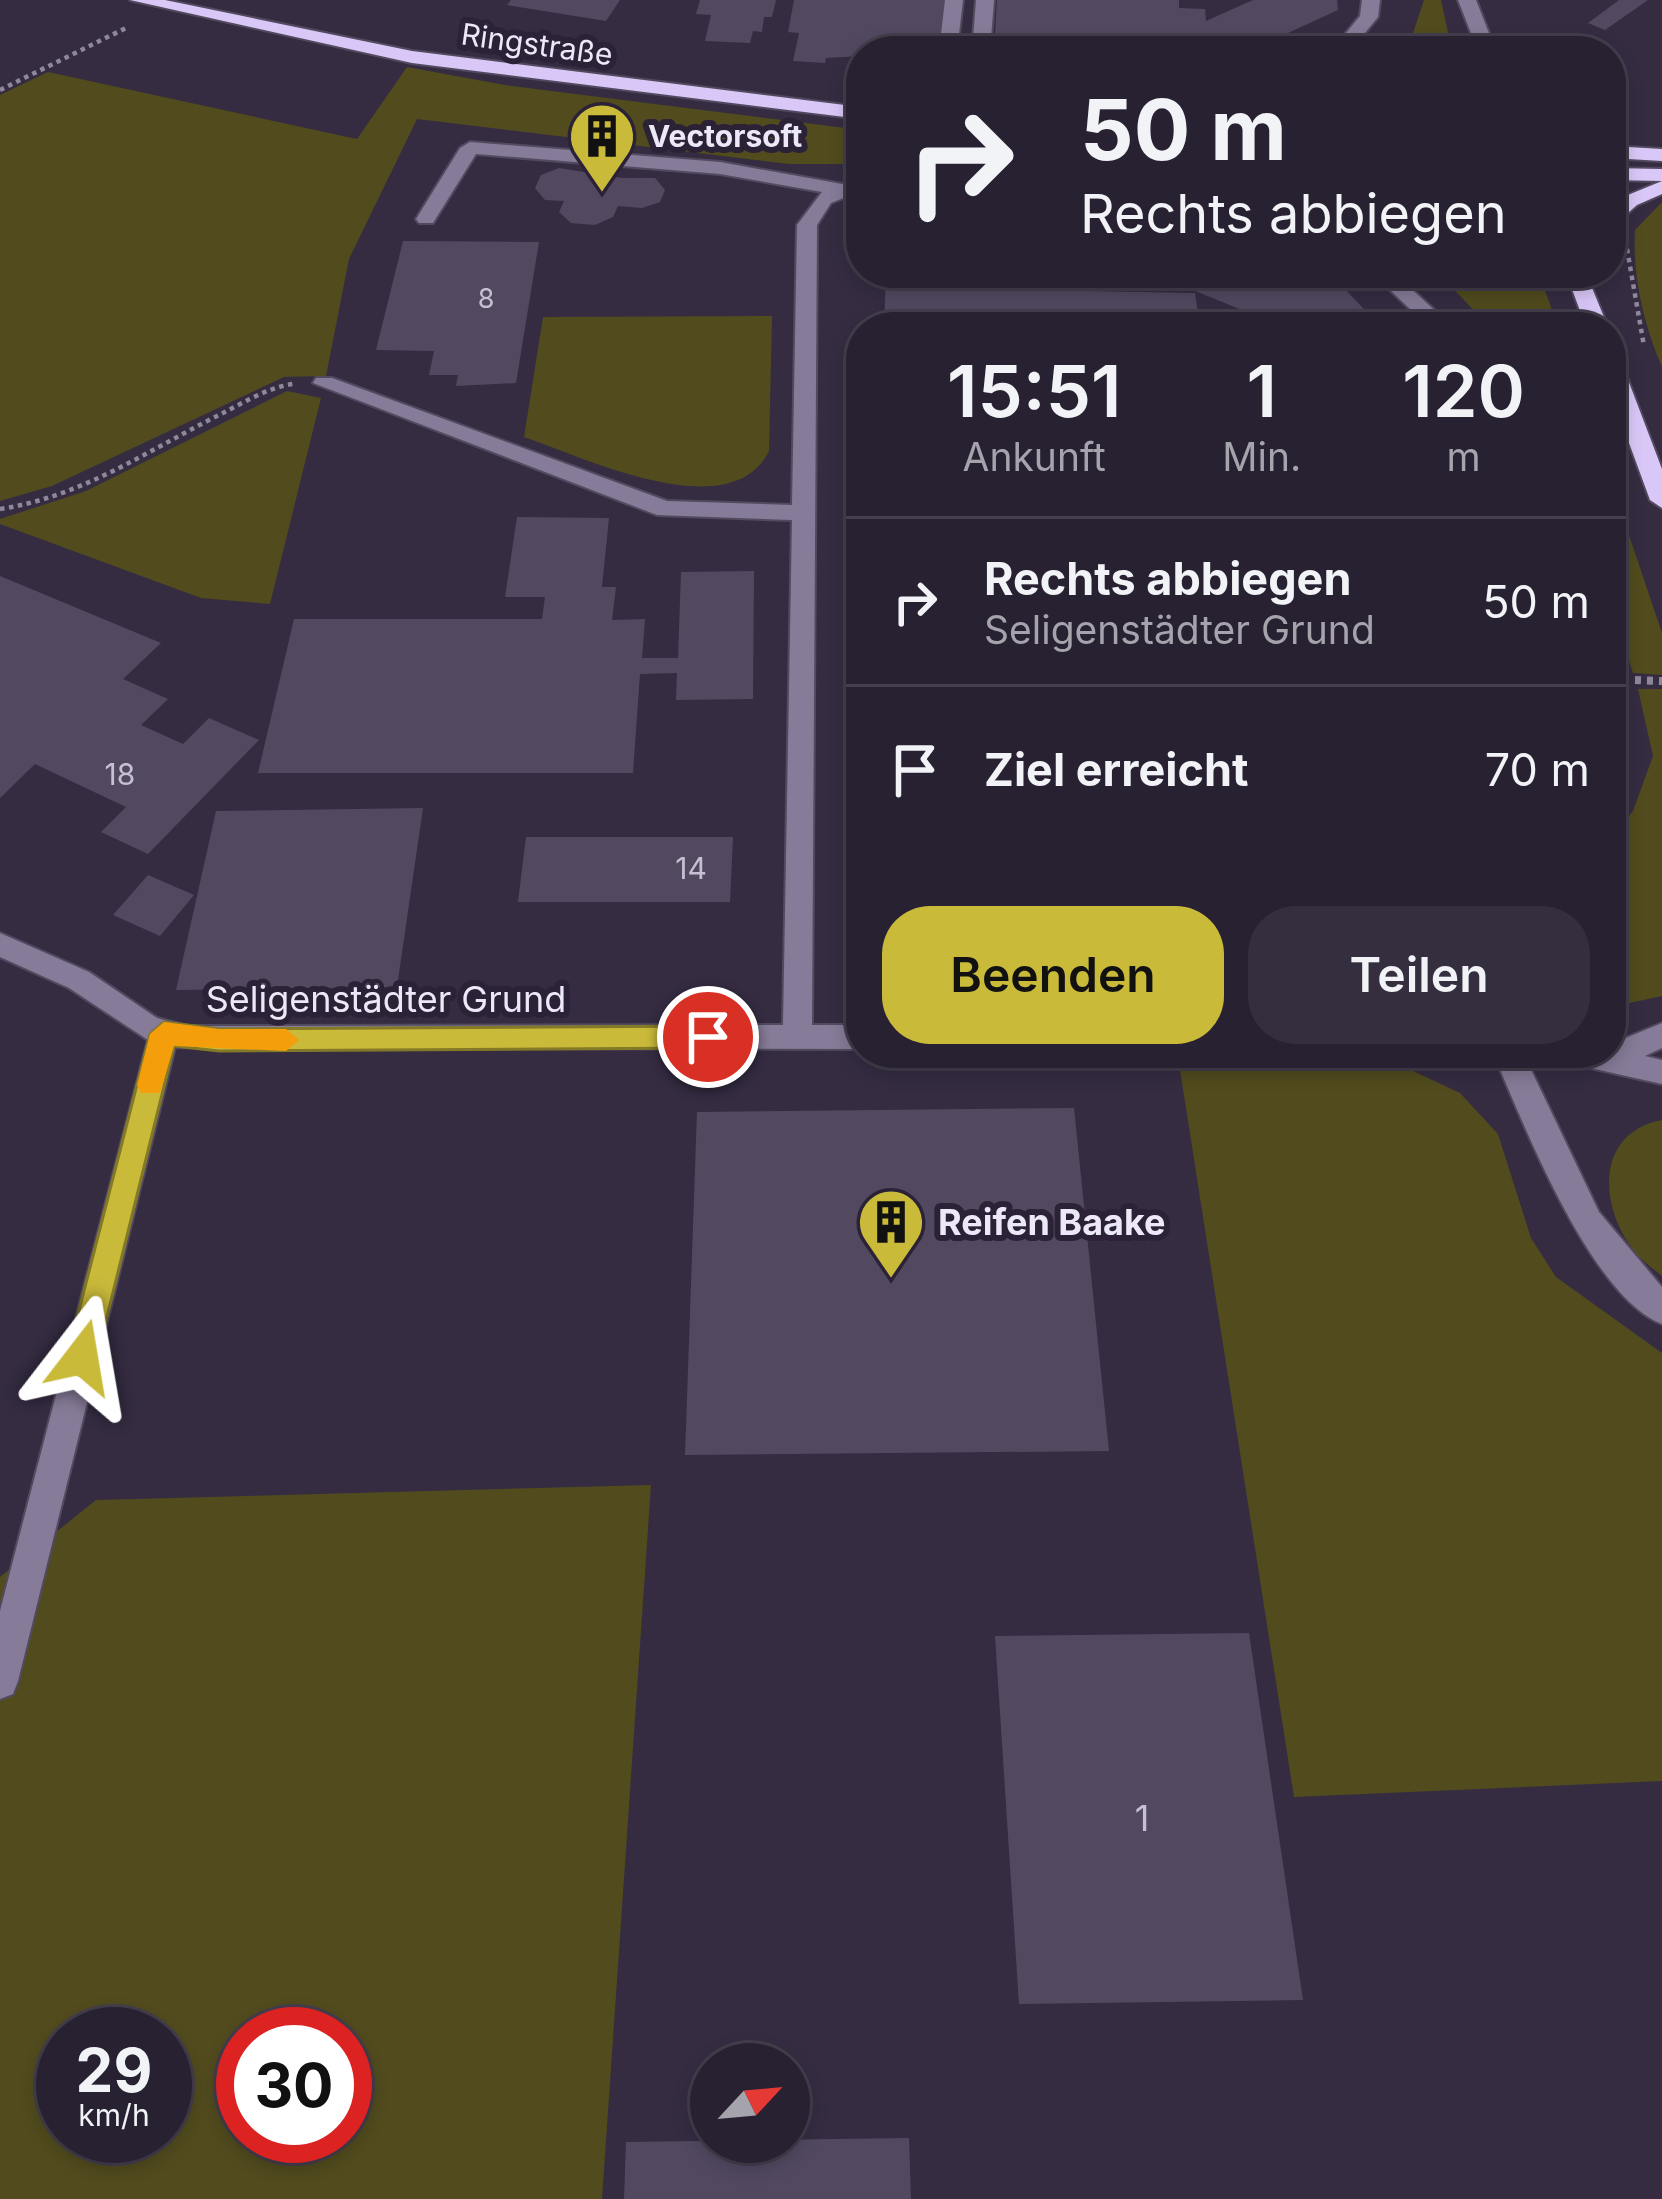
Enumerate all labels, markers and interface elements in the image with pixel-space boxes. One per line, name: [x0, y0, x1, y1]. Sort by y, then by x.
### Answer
street label: Ringstraße: [459, 16, 615, 72]
text: 50 m: [1080, 79, 1287, 180]
icon: right: [882, 84, 1038, 240]
building icon: Vectorsoft: [567, 101, 637, 195]
place label: Vectorsoft: [648, 118, 802, 154]
text: Rechts abbiegen: [1080, 181, 1507, 246]
house number: 8: [478, 282, 494, 315]
text: 15:51: [947, 347, 1121, 434]
text: 1: [1247, 347, 1277, 434]
text: 120: [1402, 347, 1525, 434]
text: Ankunft: [963, 433, 1106, 480]
text: Min.: [1222, 433, 1301, 480]
text: m: [1447, 433, 1481, 480]
text: Rechts abbiegen: [984, 551, 1351, 606]
icon: right: [882, 569, 948, 635]
text: 50 m: [1482, 574, 1590, 629]
text: Seligenstädter Grund: [984, 606, 1375, 653]
icon: arrive: [882, 737, 948, 803]
text: Ziel erreicht: [984, 742, 1248, 797]
text: 70 m: [1485, 742, 1590, 797]
house number: 18: [105, 756, 135, 792]
house number: 14: [675, 850, 707, 886]
button: Beenden: [882, 906, 1224, 1044]
button: Teilen: [1248, 906, 1590, 1044]
street label: Seligenstädter Grund: [206, 977, 566, 1021]
pin: [657, 986, 759, 1088]
icon: arrive: [675, 1004, 741, 1070]
building icon: Reifen Baake: [856, 1187, 926, 1281]
place label: Reifen Baake: [938, 1200, 1165, 1244]
position arrow: [19, 1294, 145, 1420]
house number: 1: [1135, 1796, 1149, 1840]
speed limit sign: 30: [216, 2007, 372, 2163]
text: 29: [76, 2034, 152, 2106]
north arrow: [690, 2043, 810, 2163]
map controls: [690, 2043, 810, 2163]
text: km/h: [78, 2097, 150, 2133]

